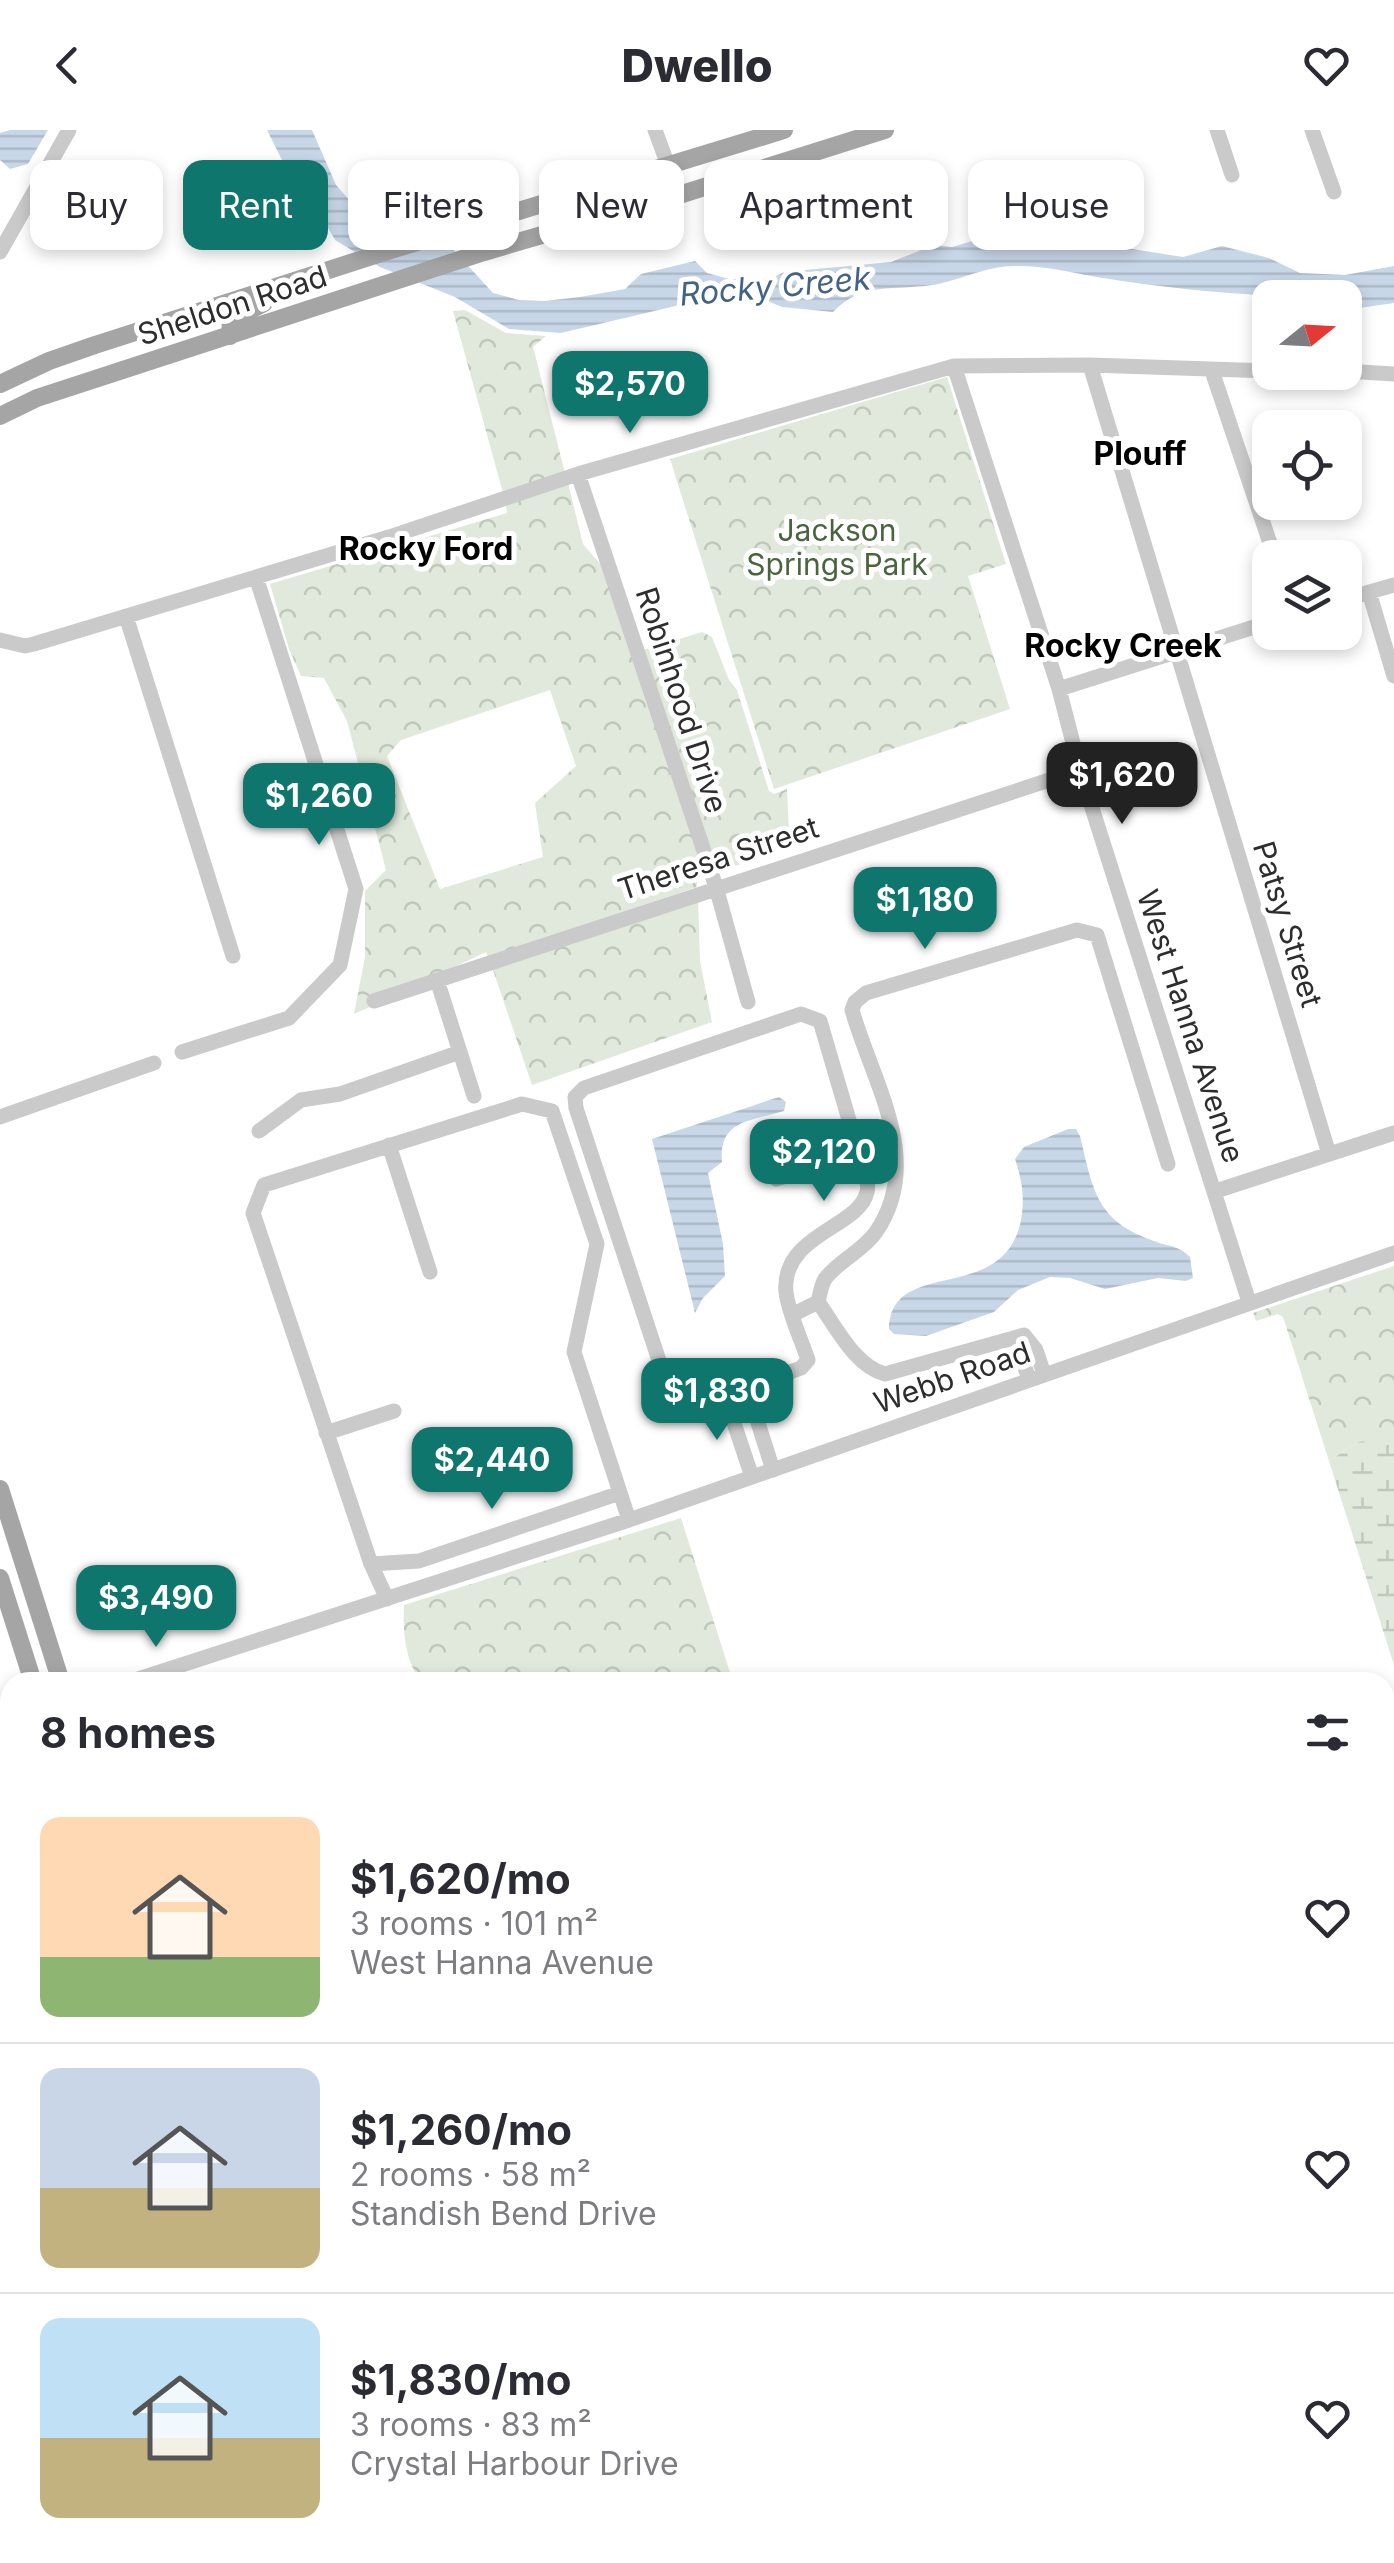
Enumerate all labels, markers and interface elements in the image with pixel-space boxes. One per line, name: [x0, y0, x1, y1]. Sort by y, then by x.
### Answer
icon: back: [40, 38, 95, 93]
text: Dwello: [621, 38, 773, 93]
icon: heart: [1299, 38, 1354, 93]
chip: Buy: [30, 160, 163, 250]
chip: Rent: [183, 160, 328, 250]
chip: Filters: [348, 160, 519, 250]
chip: New: [539, 160, 684, 250]
chip: Apartment: [704, 160, 948, 250]
chip: House: [968, 160, 1144, 250]
street label: Sheldon Road: [133, 257, 331, 353]
water label: Rocky Creek: [678, 258, 874, 314]
north arrow: [1252, 280, 1362, 390]
map controls: [1252, 280, 1362, 650]
pin: $2,570: [549, 351, 711, 436]
text: $2,570: [574, 364, 686, 403]
button: locate: [1252, 410, 1362, 520]
district label: Plouff: [1093, 434, 1187, 473]
park label: Jackson Springs Park: [746, 512, 928, 582]
district label: Rocky Ford: [339, 529, 513, 568]
button: layers: [1252, 540, 1362, 650]
street label: Robinhood Drive: [629, 583, 735, 817]
district label: Rocky Creek: [1024, 626, 1222, 665]
pin: $1,620: [1041, 742, 1203, 827]
text: $1,620: [1068, 755, 1176, 794]
pin: $1,260: [238, 763, 400, 848]
text: $1,260: [265, 776, 373, 815]
street label: Theresa Street: [613, 809, 823, 907]
street label: Patsy Street: [1246, 837, 1330, 1011]
pin: $1,180: [844, 867, 1006, 952]
text: $1,180: [876, 880, 974, 919]
street label: West Hanna Avenue: [1130, 885, 1252, 1167]
pin: $2,120: [743, 1119, 905, 1204]
text: $2,120: [772, 1132, 876, 1171]
street label: Webb Road: [869, 1333, 1035, 1421]
pin: $1,830: [636, 1358, 798, 1443]
text: $1,830: [663, 1371, 771, 1410]
pin: $2,440: [411, 1427, 573, 1512]
text: $2,440: [434, 1440, 550, 1479]
pin: $3,490: [75, 1565, 237, 1650]
text: $3,490: [98, 1578, 214, 1617]
icon: filters: [1300, 1705, 1355, 1760]
text: 8 homes: [40, 1707, 216, 1758]
text: $1,620/mo: [350, 1853, 571, 1904]
icon: home: [120, 1857, 240, 1977]
icon: heart: [1300, 1890, 1355, 1945]
text: 3 rooms · 101 m²: [350, 1904, 598, 1943]
text: West Hanna Avenue: [350, 1943, 654, 1982]
text: $1,260/mo: [350, 2104, 572, 2155]
icon: home: [120, 2108, 240, 2228]
icon: heart: [1300, 2141, 1355, 2196]
text: 2 rooms · 58 m²: [350, 2155, 591, 2194]
text: Standish Bend Drive: [350, 2194, 657, 2233]
text: $1,830/mo: [350, 2354, 572, 2405]
icon: home: [120, 2358, 240, 2478]
icon: heart: [1300, 2391, 1355, 2446]
text: 3 rooms · 83 m²: [350, 2405, 592, 2444]
text: Crystal Harbour Drive: [350, 2444, 679, 2483]

